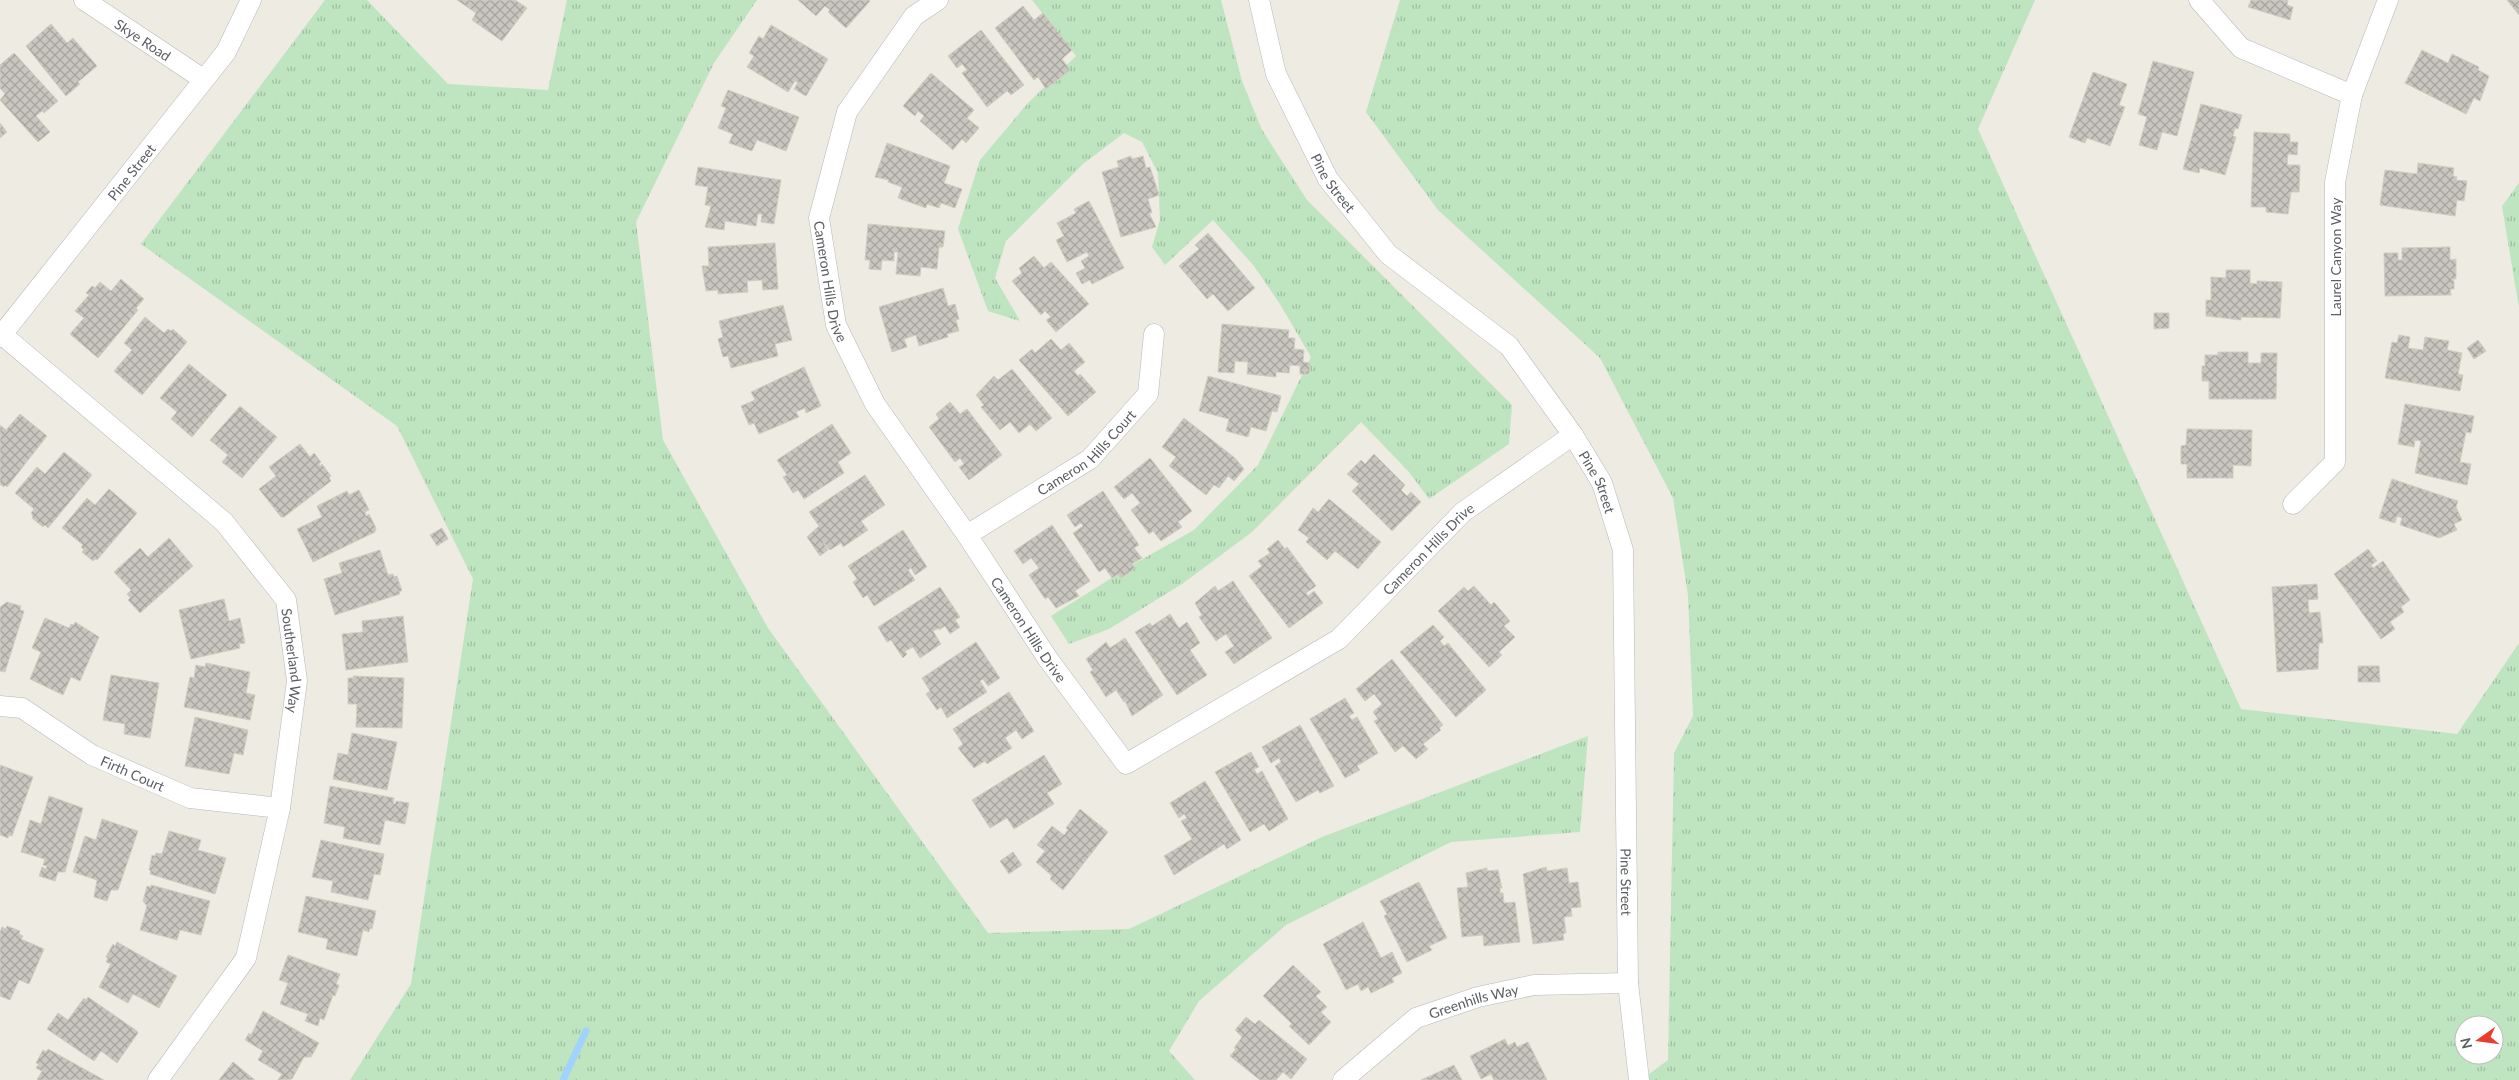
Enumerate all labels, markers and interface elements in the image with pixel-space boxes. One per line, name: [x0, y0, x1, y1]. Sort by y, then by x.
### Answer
street label: Skye Road: [112, 15, 174, 64]
street label: Pine Street: [103, 140, 159, 203]
street label: Pine Street: [1308, 150, 1359, 215]
street label: Laurel Canyon Way: [2327, 197, 2344, 316]
street label: Cameron Hills Drive: [811, 220, 851, 345]
street label: Cameron Hills Court: [1034, 406, 1139, 498]
street label: Pine Street: [1576, 447, 1619, 515]
street label: Cameron Hills Drive: [1379, 499, 1477, 598]
street label: Cameron Hills Drive: [988, 573, 1071, 685]
street label: Southerland Way: [279, 607, 306, 715]
street label: Firth Court: [98, 751, 167, 794]
street label: Pine Street: [1618, 848, 1636, 916]
street label: Greenhills Way: [1426, 980, 1521, 1022]
north arrow: [2454, 1015, 2504, 1065]
text: N: [2456, 1036, 2475, 1051]

